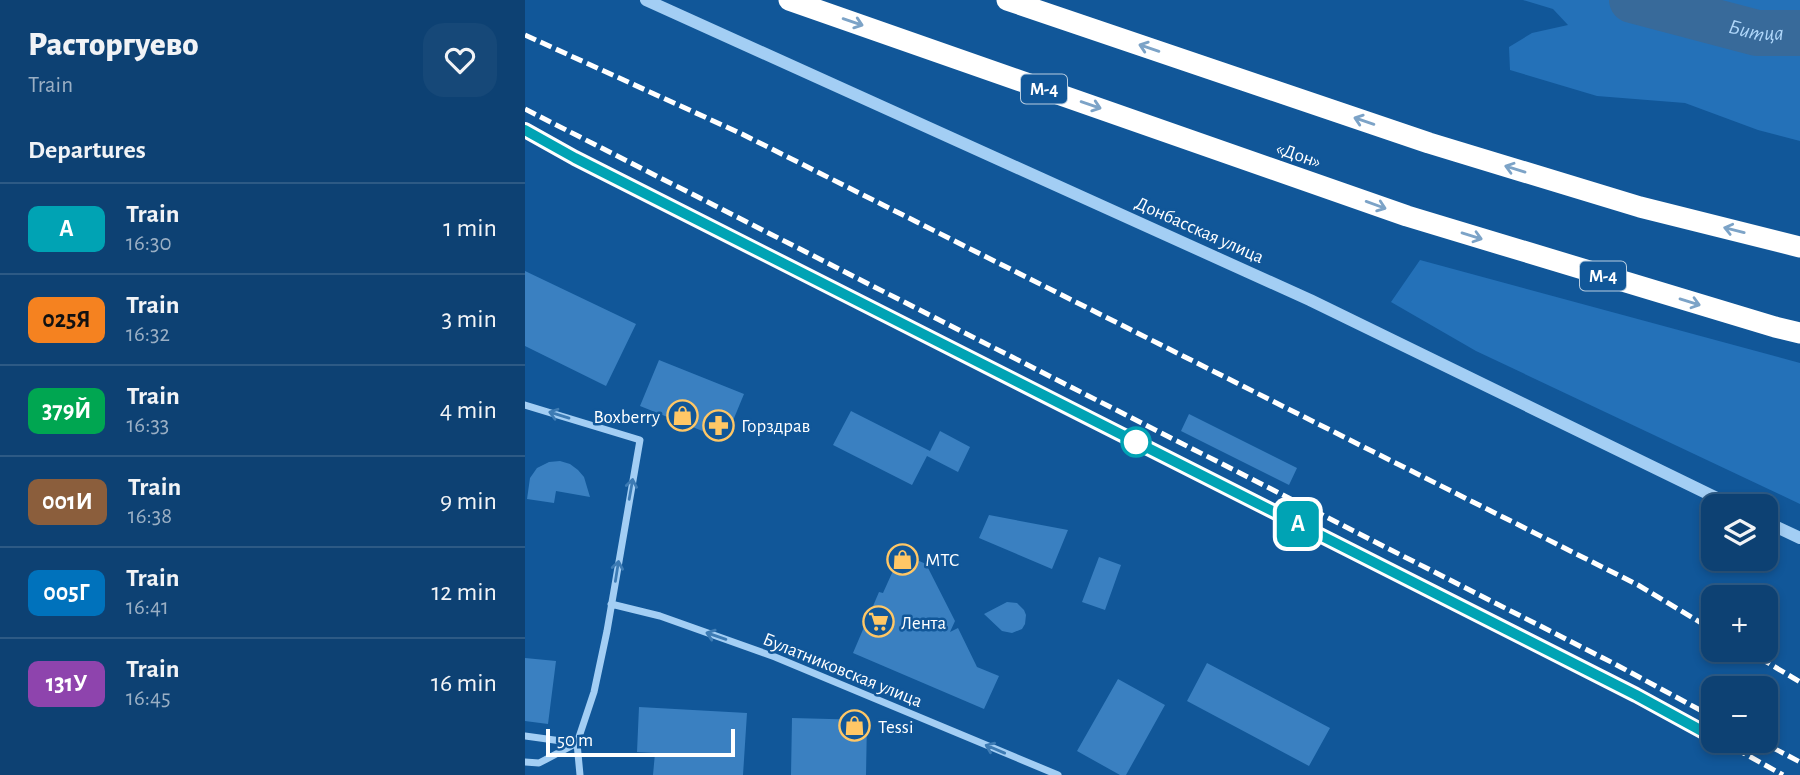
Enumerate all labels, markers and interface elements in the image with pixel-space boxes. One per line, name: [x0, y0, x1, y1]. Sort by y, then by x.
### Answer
one-way arrow: [842, 16, 864, 29]
water label: Битца: [1726, 16, 1783, 46]
button: heart: [423, 23, 497, 97]
text: Расторгуево: [28, 29, 198, 62]
one-way arrow: [1138, 41, 1160, 53]
text: Train: [28, 74, 73, 97]
road number: М-4: [1021, 74, 1067, 104]
one-way arrow: [1080, 99, 1102, 112]
one-way arrow: [1354, 114, 1376, 126]
text: Departures: [28, 137, 146, 163]
street label: «Дон»: [1273, 139, 1324, 172]
one-way arrow: [1504, 162, 1526, 175]
street label: Донбасская улица: [1132, 193, 1267, 267]
one-way arrow: [1364, 200, 1386, 212]
text: Train: [126, 201, 179, 227]
text: 1 min: [443, 215, 497, 241]
text: A: [59, 217, 74, 241]
one-way arrow: [1723, 223, 1746, 236]
one-way arrow: [1461, 231, 1483, 244]
text: 16:30: [126, 232, 172, 255]
road number: М-4: [1580, 262, 1626, 290]
text: Train: [126, 292, 179, 318]
one-way arrow: [1679, 296, 1701, 309]
text: 3 min: [441, 306, 497, 332]
text: 025Я: [42, 308, 91, 332]
text: 16:32: [126, 323, 170, 346]
text: Train: [126, 383, 180, 409]
text: 4 min: [440, 397, 497, 423]
text: 379Й: [42, 399, 91, 423]
shop icon: Boxberry: [666, 399, 700, 433]
one-way arrow: [548, 408, 570, 421]
place label: Boxberry: [594, 408, 660, 427]
pharmacy icon: Горздрав: [701, 408, 735, 442]
text: 16:33: [126, 414, 169, 437]
place label: Горздрав: [741, 417, 810, 436]
unlabelled marker: [1121, 427, 1151, 457]
text: Train: [128, 474, 181, 500]
one-way arrow: [625, 478, 638, 501]
text: 9 min: [440, 488, 497, 514]
text: 001И: [42, 490, 93, 514]
map controls: [1701, 494, 1778, 753]
button: layers: [1701, 494, 1778, 571]
line badge: A: [1275, 501, 1321, 547]
text: 16:38: [128, 505, 172, 528]
text: A: [1291, 512, 1305, 536]
shop icon: МТС: [885, 542, 919, 576]
place label: МТС: [925, 551, 959, 570]
one-way arrow: [611, 560, 624, 583]
text: Train: [126, 565, 179, 591]
text: 12 min: [431, 579, 497, 605]
text: 005Г: [43, 581, 90, 605]
button: +: [1701, 585, 1778, 662]
text: 16:41: [126, 596, 169, 619]
supermarket icon: Лента: [861, 605, 895, 639]
place label: Лента: [901, 614, 946, 633]
one-way arrow: [705, 629, 727, 641]
street label: Булатниковская улица: [760, 630, 925, 711]
text: Train: [126, 656, 179, 682]
text: 16 min: [431, 670, 497, 696]
text: 131У: [46, 672, 87, 696]
button: −: [1701, 676, 1778, 753]
text: 16:45: [126, 687, 171, 710]
shop icon: Tessi: [838, 709, 872, 743]
place label: Tessi: [878, 718, 913, 737]
scale bar: [546, 726, 735, 758]
text: 50 m: [557, 731, 593, 750]
one-way arrow: [984, 741, 1006, 754]

